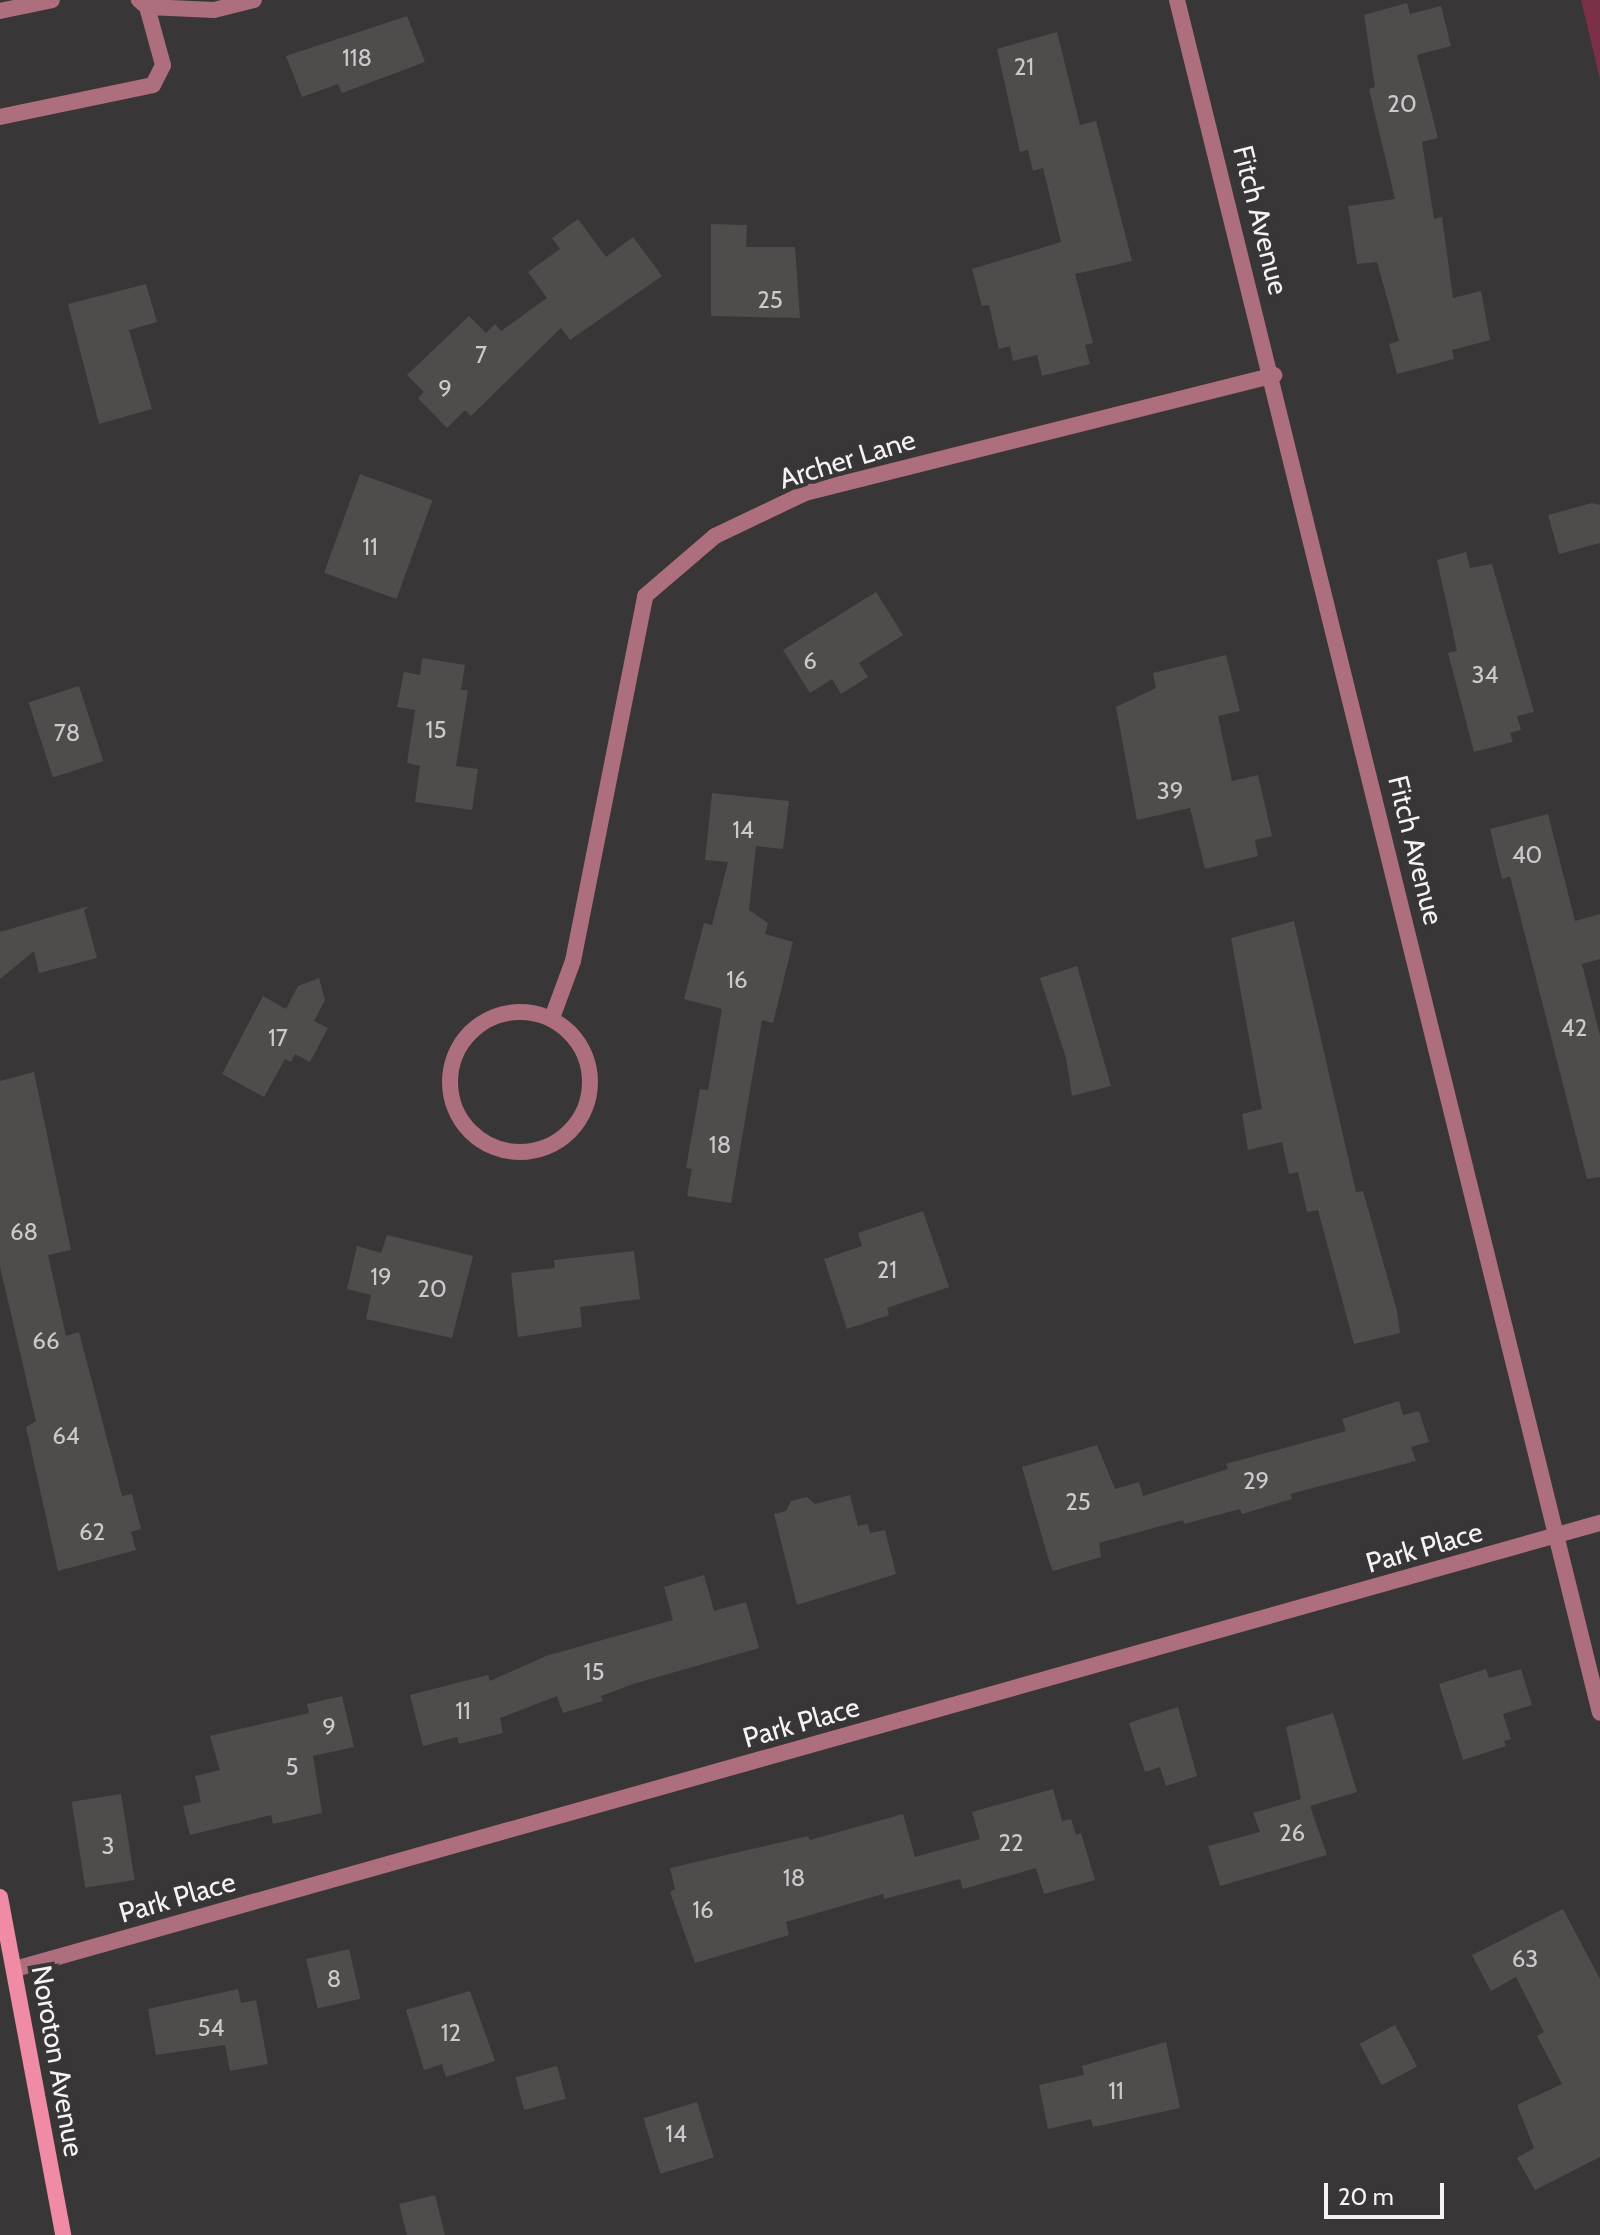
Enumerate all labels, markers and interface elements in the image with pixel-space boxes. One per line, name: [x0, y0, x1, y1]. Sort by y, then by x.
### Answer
house number: 118: [342, 44, 372, 72]
house number: 21: [1014, 53, 1034, 81]
house number: 20: [1387, 90, 1417, 118]
street label: Fitch Avenue: [1226, 142, 1296, 298]
house number: 25: [757, 286, 783, 314]
house number: 7: [475, 341, 487, 369]
house number: 9: [438, 375, 452, 403]
street label: Archer Lane: [775, 422, 919, 496]
house number: 11: [362, 533, 378, 561]
house number: 6: [803, 647, 817, 675]
house number: 34: [1472, 661, 1498, 689]
house number: 15: [426, 716, 446, 744]
house number: 78: [54, 719, 80, 747]
street label: Fitch Avenue: [1381, 772, 1451, 928]
house number: 39: [1157, 777, 1183, 805]
house number: 14: [732, 816, 754, 844]
house number: 40: [1512, 841, 1542, 869]
house number: 16: [726, 966, 748, 994]
house number: 42: [1561, 1014, 1587, 1042]
house number: 17: [268, 1024, 288, 1052]
house number: 18: [709, 1131, 731, 1159]
house number: 68: [10, 1218, 38, 1246]
house number: 21: [877, 1256, 897, 1284]
house number: 19: [370, 1263, 392, 1291]
house number: 20: [417, 1275, 447, 1303]
house number: 66: [32, 1327, 60, 1355]
house number: 64: [52, 1422, 80, 1450]
house number: 29: [1243, 1467, 1269, 1495]
house number: 25: [1065, 1488, 1091, 1516]
street label: Park Place: [1362, 1514, 1486, 1580]
house number: 62: [79, 1518, 105, 1546]
house number: 15: [584, 1658, 604, 1686]
street label: Park Place: [739, 1689, 863, 1755]
house number: 11: [455, 1697, 471, 1725]
house number: 9: [322, 1713, 336, 1741]
house number: 5: [286, 1753, 298, 1781]
house number: 26: [1279, 1819, 1305, 1847]
house number: 22: [998, 1829, 1024, 1857]
house number: 3: [102, 1832, 114, 1860]
street label: Park Place: [115, 1864, 239, 1930]
house number: 18: [783, 1864, 805, 1892]
house number: 16: [692, 1896, 714, 1924]
house number: 63: [1512, 1945, 1538, 1973]
street label: Noroton Avenue: [25, 1963, 91, 2159]
house number: 8: [327, 1965, 341, 1993]
house number: 54: [198, 2014, 224, 2042]
house number: 12: [441, 2019, 461, 2047]
house number: 11: [1108, 2077, 1124, 2105]
house number: 14: [665, 2120, 687, 2148]
scale bar: [1328, 2167, 1448, 2217]
text: 20 m: [1338, 2182, 1394, 2211]

